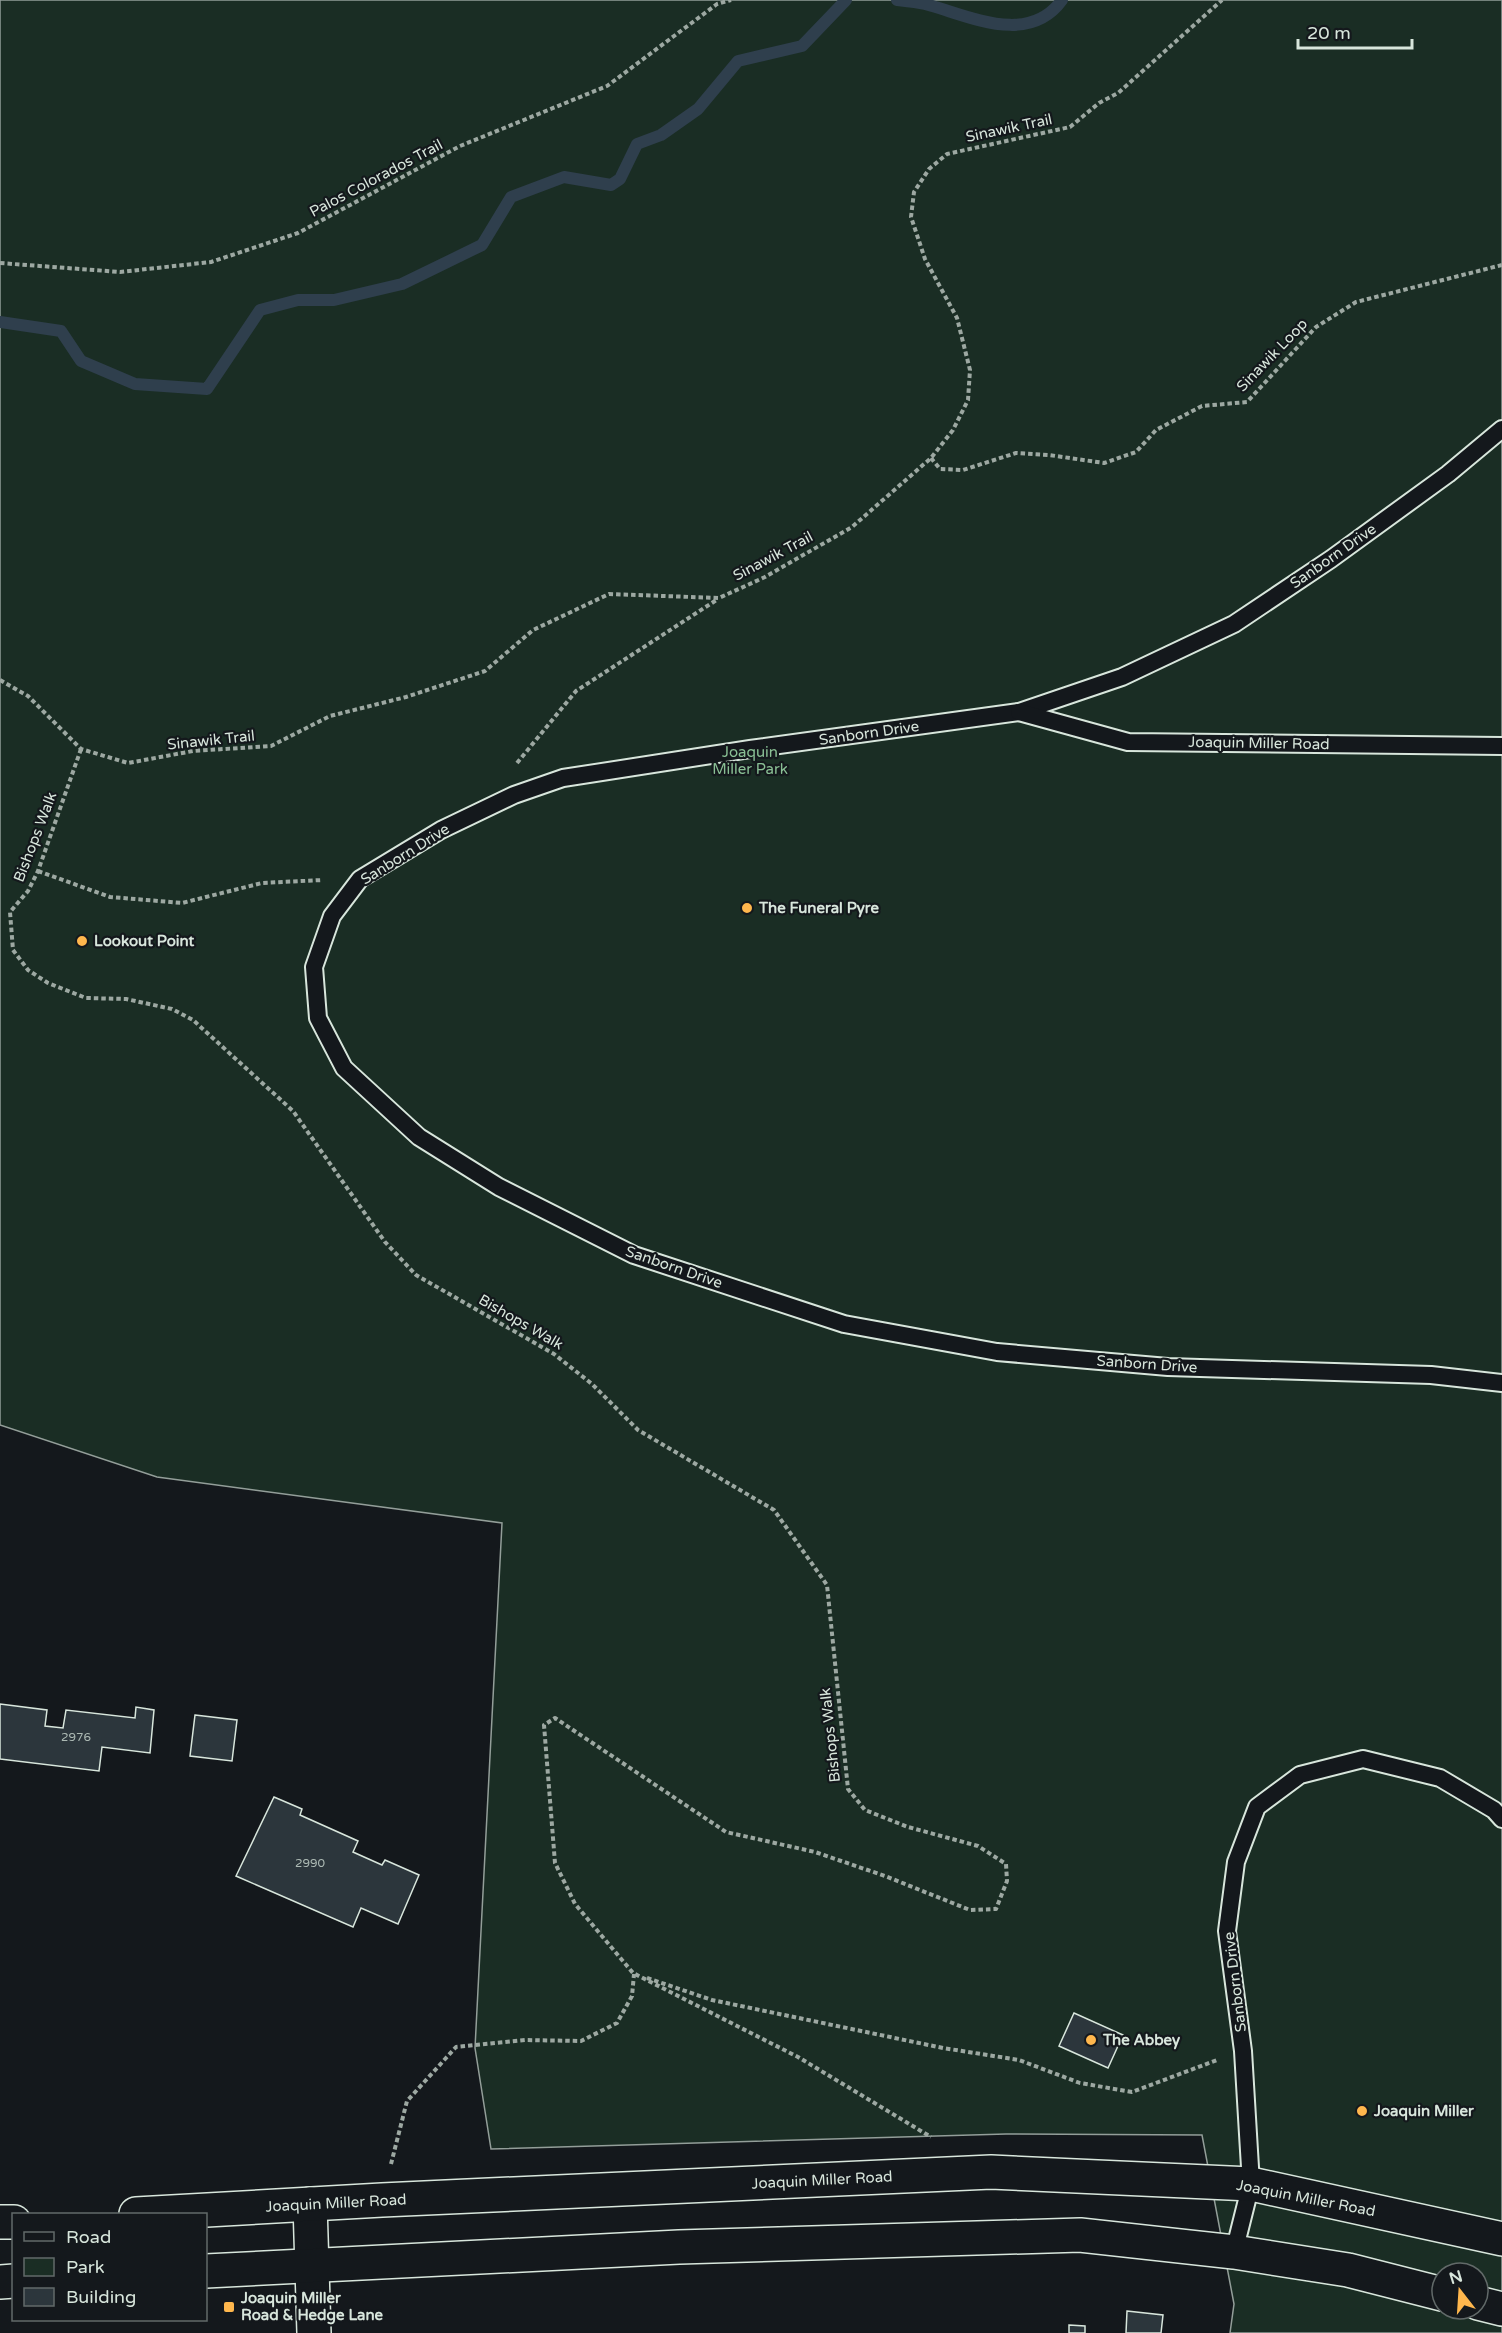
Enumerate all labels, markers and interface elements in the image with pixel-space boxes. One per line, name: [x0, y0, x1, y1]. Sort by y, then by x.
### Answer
scale bar: [1298, 12, 1412, 50]
text: 20 m: [1307, 22, 1351, 44]
street label: Sinawik Trail: [964, 110, 1054, 146]
street label: Palos Colorados Trail: [306, 135, 446, 221]
street label: Sinawik Loop: [1233, 315, 1311, 395]
street label: Sanborn Drive: [1286, 520, 1380, 592]
street label: Sinawik Trail: [730, 527, 816, 585]
street label: Sanborn Drive: [818, 717, 920, 749]
street label: Sinawik Trail: [166, 726, 256, 754]
street label: Joaquin Miller Road: [1188, 733, 1330, 753]
park label: Joaquin Miller Park: [712, 743, 788, 778]
street label: Bishops Walk: [10, 789, 60, 885]
street label: Sanborn Drive: [357, 820, 453, 888]
place label: The Funeral Pyre: [758, 899, 879, 918]
marker: The Funeral Pyre: [740, 901, 754, 915]
place label: Lookout Point: [94, 932, 194, 950]
marker: Lookout Point: [75, 934, 89, 948]
street label: Sanborn Drive: [623, 1242, 725, 1292]
street label: Bishops Walk: [475, 1290, 567, 1354]
street label: Sanborn Drive: [1096, 1351, 1198, 1377]
street label: Bishops Walk: [816, 1687, 844, 1783]
house number: 2976: [61, 1730, 91, 1744]
house number: 2990: [295, 1856, 326, 1870]
street label: Sanborn Drive: [1220, 1931, 1250, 2033]
place label: The Abbey: [1102, 2031, 1180, 2050]
marker: The Abbey: [1084, 2033, 1098, 2047]
place label: Joaquin Miller: [1373, 2102, 1474, 2121]
marker: Joaquin Miller: [1355, 2104, 1369, 2118]
street label: Joaquin Miller Road: [751, 2167, 893, 2193]
street label: Joaquin Miller Road: [1235, 2176, 1377, 2220]
street label: Joaquin Miller Road: [265, 2190, 407, 2216]
legend: [12, 2213, 207, 2321]
text: Road: [66, 2226, 111, 2248]
text: Park: [66, 2256, 105, 2278]
north arrow: [1430, 2261, 1490, 2321]
text: N: [1447, 2266, 1465, 2289]
text: Building: [66, 2286, 136, 2308]
place label: Joaquin Miller Road & Hedge Lane: [240, 2289, 384, 2325]
marker: Joaquin Miller Road & Hedge Lane: [222, 2300, 236, 2314]

